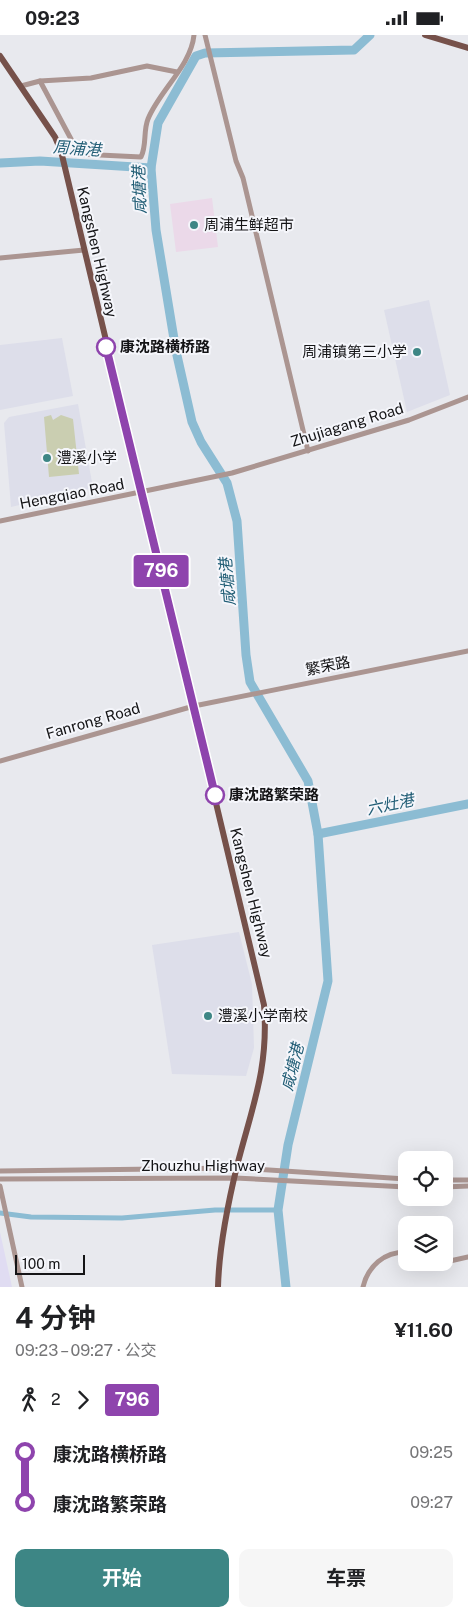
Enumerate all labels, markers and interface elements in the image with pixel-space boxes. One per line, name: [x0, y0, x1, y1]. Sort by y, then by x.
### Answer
text: 09:23: [25, 7, 80, 29]
water label: 周浦港: [52, 137, 104, 160]
water label: 咸塘港: [129, 164, 150, 214]
street label: Kangshen Highway: [74, 185, 121, 319]
place label: 周浦生鲜超市: [204, 216, 294, 233]
marker: 周浦生鲜超市: [188, 219, 200, 231]
marker: 康沈路横桥路: [96, 337, 116, 357]
place label: 康沈路横桥路: [120, 338, 210, 355]
place label: 周浦镇第三小学: [302, 343, 407, 360]
marker: 周浦镇第三小学: [411, 346, 423, 358]
street label: Zhujiagang Road: [288, 399, 405, 450]
place label: 澧溪小学: [57, 449, 117, 466]
marker: 澧溪小学: [41, 452, 53, 464]
street label: Hengqiao Road: [18, 475, 126, 512]
line badge: 796: [132, 555, 190, 587]
water label: 咸塘港: [216, 555, 239, 607]
text: 796: [144, 560, 178, 581]
street label: 繁荣路: [304, 653, 352, 678]
street label: Fanrong Road: [44, 699, 142, 742]
marker: 康沈路繁荣路: [205, 785, 225, 805]
place label: 康沈路繁荣路: [229, 786, 319, 803]
water label: 六灶港: [365, 790, 418, 819]
street label: Kangshen Highway: [227, 826, 276, 960]
place label: 澧溪小学南校: [218, 1007, 308, 1024]
marker: 澧溪小学南校: [202, 1010, 214, 1022]
water label: 咸塘港: [277, 1040, 308, 1093]
map controls: [398, 1151, 453, 1271]
button: locate: [398, 1151, 453, 1206]
street label: Zhouzhu Highway: [141, 1157, 265, 1174]
button: layers: [398, 1216, 453, 1271]
scale bar: [15, 1252, 85, 1275]
text: 100 m: [22, 1256, 60, 1272]
text: 4 分钟: [15, 1301, 96, 1334]
text: ¥11.60: [394, 1319, 453, 1341]
text: 09:23 – 09:27 · 公交: [15, 1341, 157, 1360]
icon: walk: [15, 1386, 43, 1414]
icon: forward: [69, 1386, 97, 1414]
text: 796: [115, 1389, 149, 1410]
text: 2: [51, 1390, 61, 1409]
text: 康沈路横桥路: [53, 1443, 167, 1465]
text: 09:25: [410, 1443, 453, 1462]
text: 康沈路繁荣路: [53, 1493, 167, 1515]
text: 09:27: [410, 1493, 453, 1512]
button: 开始: [15, 1549, 229, 1607]
button: 车票: [239, 1549, 453, 1607]

